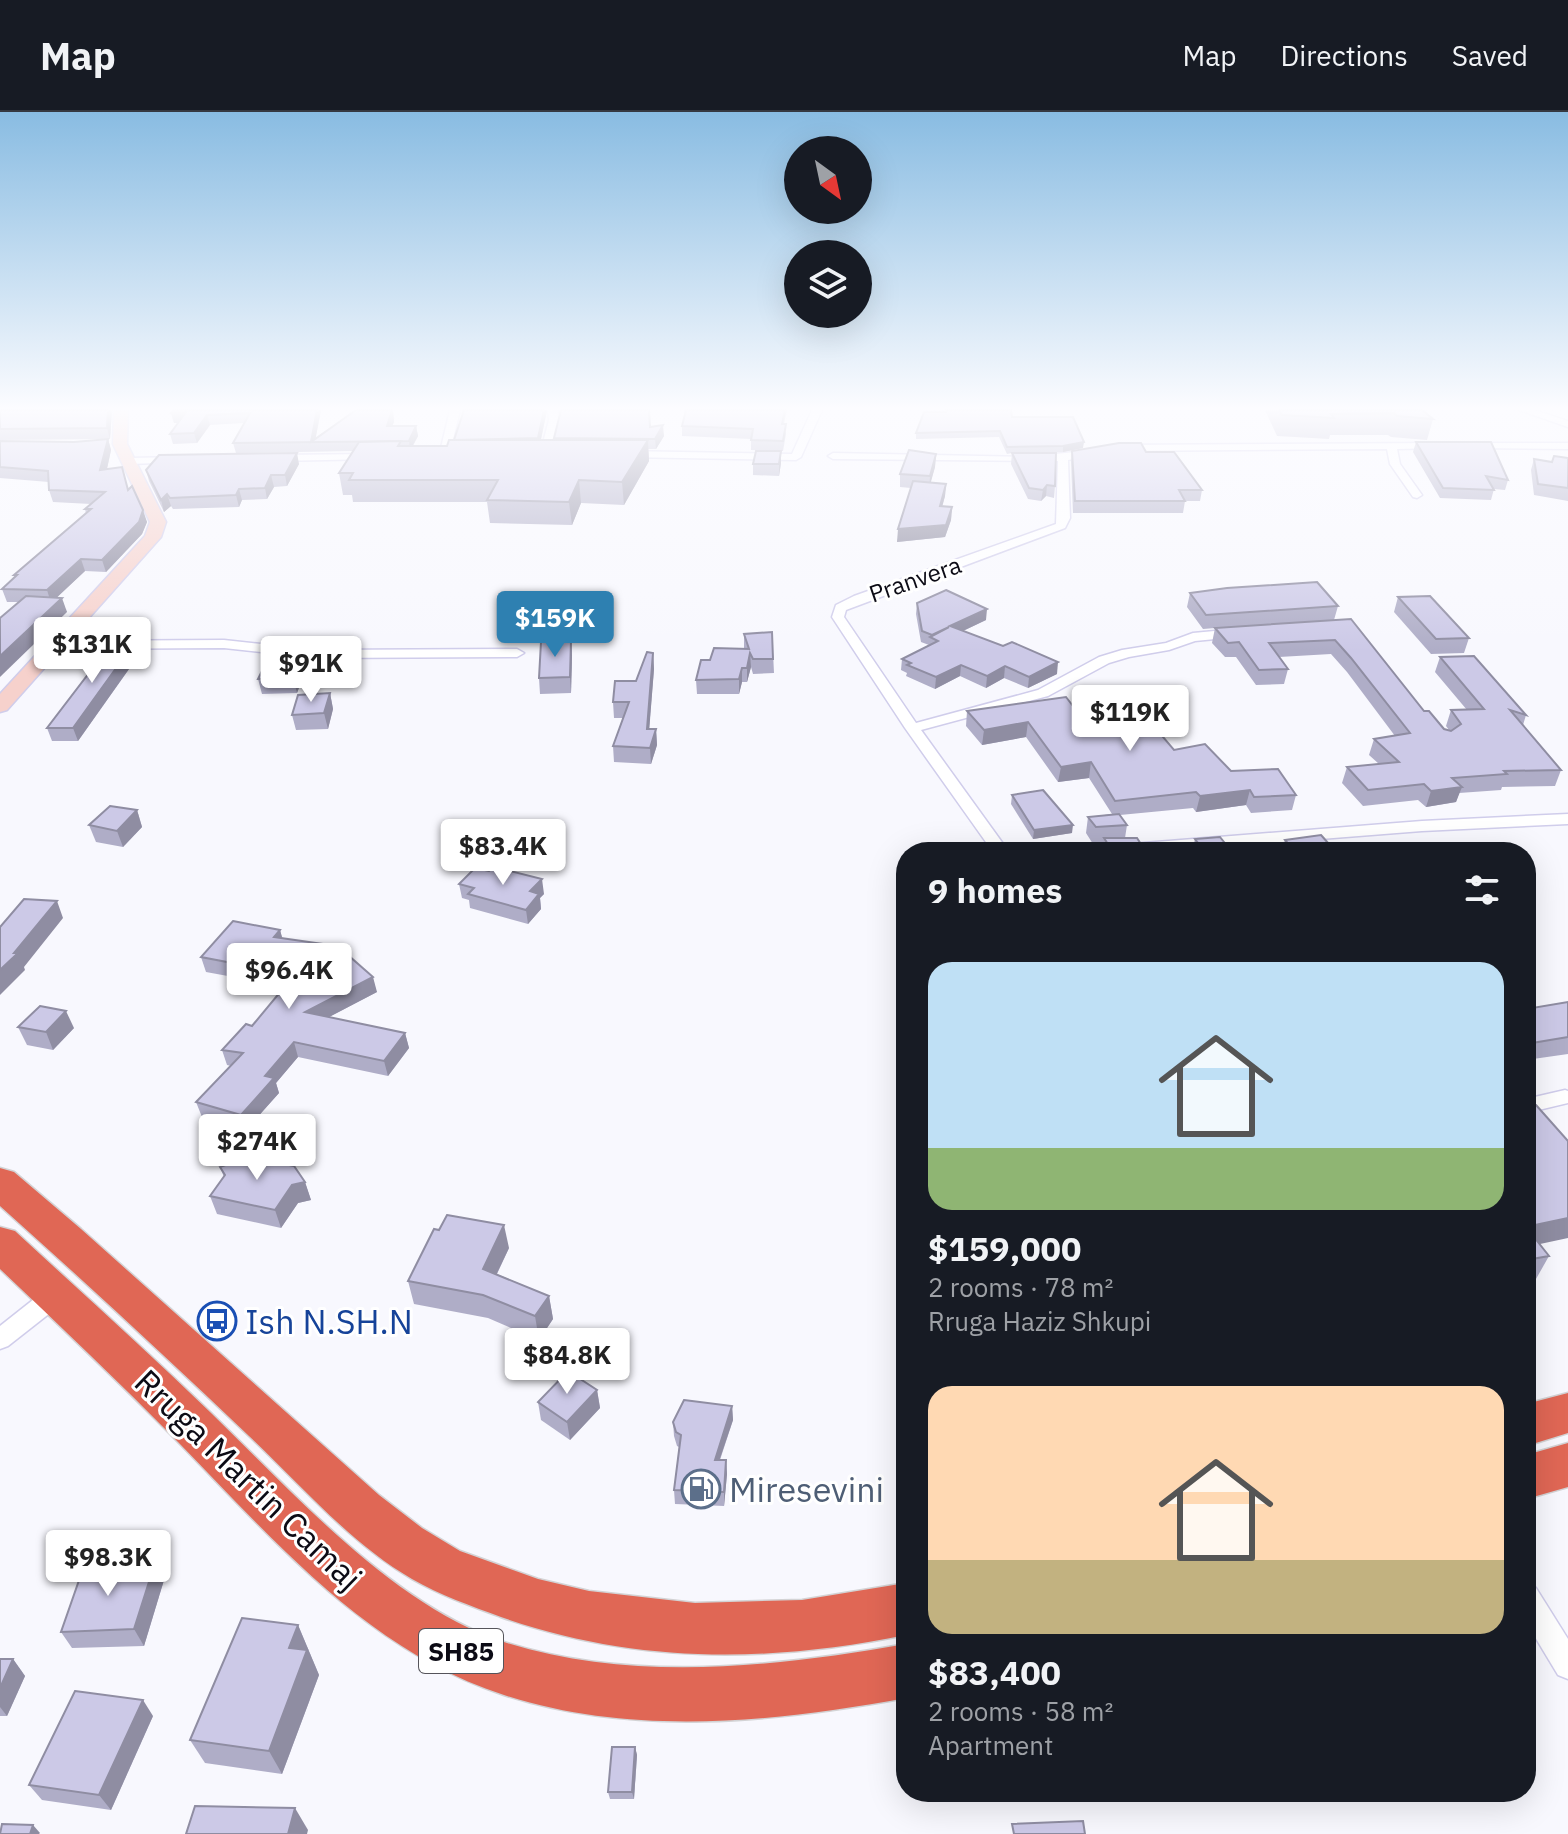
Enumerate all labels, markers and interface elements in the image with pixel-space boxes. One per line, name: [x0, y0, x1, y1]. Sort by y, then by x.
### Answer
text: Map: [40, 31, 116, 80]
text: Map: [1182, 37, 1236, 74]
text: Directions: [1280, 37, 1408, 74]
text: Saved: [1452, 37, 1528, 74]
north arrow: [784, 136, 872, 224]
map controls: [784, 136, 872, 328]
button: layers: [784, 240, 872, 328]
street label: Pranvera: [865, 548, 966, 610]
pin: $159K: [499, 591, 611, 659]
text: $159K: [515, 600, 595, 634]
pin: $131K: [36, 617, 148, 685]
text: $131K: [52, 626, 132, 660]
pin: $91K: [264, 636, 358, 704]
text: $91K: [279, 645, 343, 679]
pin: $119K: [1074, 685, 1186, 753]
text: $119K: [1090, 694, 1170, 728]
pin: $83.4K: [438, 819, 568, 887]
text: $83.4K: [459, 828, 547, 862]
text: 9 homes: [928, 868, 1063, 912]
icon: filters: [1460, 868, 1504, 912]
pin: $96.4K: [224, 943, 354, 1011]
text: $96.4K: [245, 952, 333, 986]
icon: home: [1144, 1014, 1288, 1158]
pin: $274K: [201, 1114, 313, 1182]
text: $274K: [217, 1123, 297, 1157]
text: $159,000: [928, 1226, 1081, 1270]
text: 2 rooms · 78 m²: [928, 1270, 1113, 1304]
place label: Ish N.SH.N: [245, 1299, 413, 1343]
bus stop icon: Ish N.SH.N: [196, 1300, 238, 1342]
text: Rruga Haziz Shkupi: [928, 1304, 1151, 1338]
pin: $84.8K: [502, 1328, 632, 1396]
text: $84.8K: [523, 1337, 611, 1371]
street label: Rruga Martin Camaj: [126, 1359, 372, 1599]
icon: home: [1144, 1438, 1288, 1582]
place label: Miresevini: [729, 1467, 884, 1511]
fuel station icon: Miresevini: [680, 1468, 722, 1510]
pin: $98.3K: [43, 1530, 173, 1598]
text: $98.3K: [64, 1539, 152, 1573]
road number: SH85: [419, 1629, 503, 1673]
text: $83,400: [928, 1650, 1061, 1694]
text: 2 rooms · 58 m²: [928, 1694, 1113, 1728]
text: Apartment: [928, 1728, 1053, 1762]

